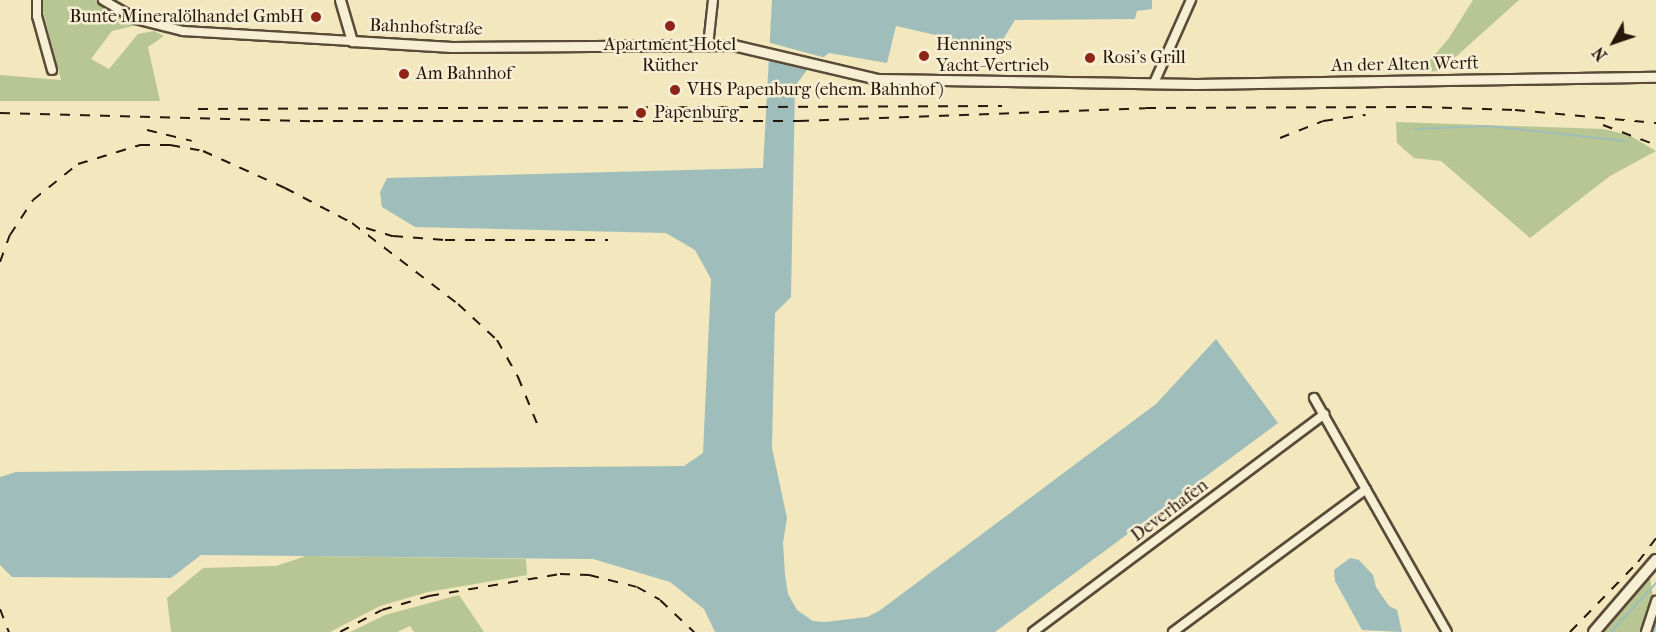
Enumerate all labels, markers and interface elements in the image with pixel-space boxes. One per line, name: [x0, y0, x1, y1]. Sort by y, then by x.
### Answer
place label: Bunte Mineralölhandel GmbH: [69, 6, 304, 28]
marker: Bunte Mineralölhandel GmbH: [309, 10, 323, 24]
north arrow: [1584, 12, 1644, 72]
street label: Bahnhofstraße: [369, 15, 483, 41]
marker: Apartment-Hotel Rüther: [663, 19, 677, 33]
place label: Apartment-Hotel Rüther: [604, 35, 736, 78]
place label: Hennings Yacht-Vertrieb: [936, 35, 1049, 78]
text: N: [1589, 43, 1611, 65]
place label: Rosi's Grill: [1102, 47, 1186, 69]
marker: Hennings Yacht-Vertrieb: [917, 49, 931, 63]
marker: Rosi's Grill: [1083, 51, 1097, 65]
street label: An der Alten Werft: [1331, 53, 1479, 77]
place label: Am Bahnhof: [416, 63, 512, 85]
marker: Am Bahnhof: [397, 67, 411, 81]
place label: VHS Papenburg (ehem. Bahnhof): [687, 79, 944, 101]
marker: VHS Papenburg (ehem. Bahnhof): [668, 83, 682, 97]
place label: Papenburg: [654, 102, 739, 124]
marker: Papenburg: [632, 104, 650, 122]
street label: Deverhafen: [1127, 475, 1213, 547]

